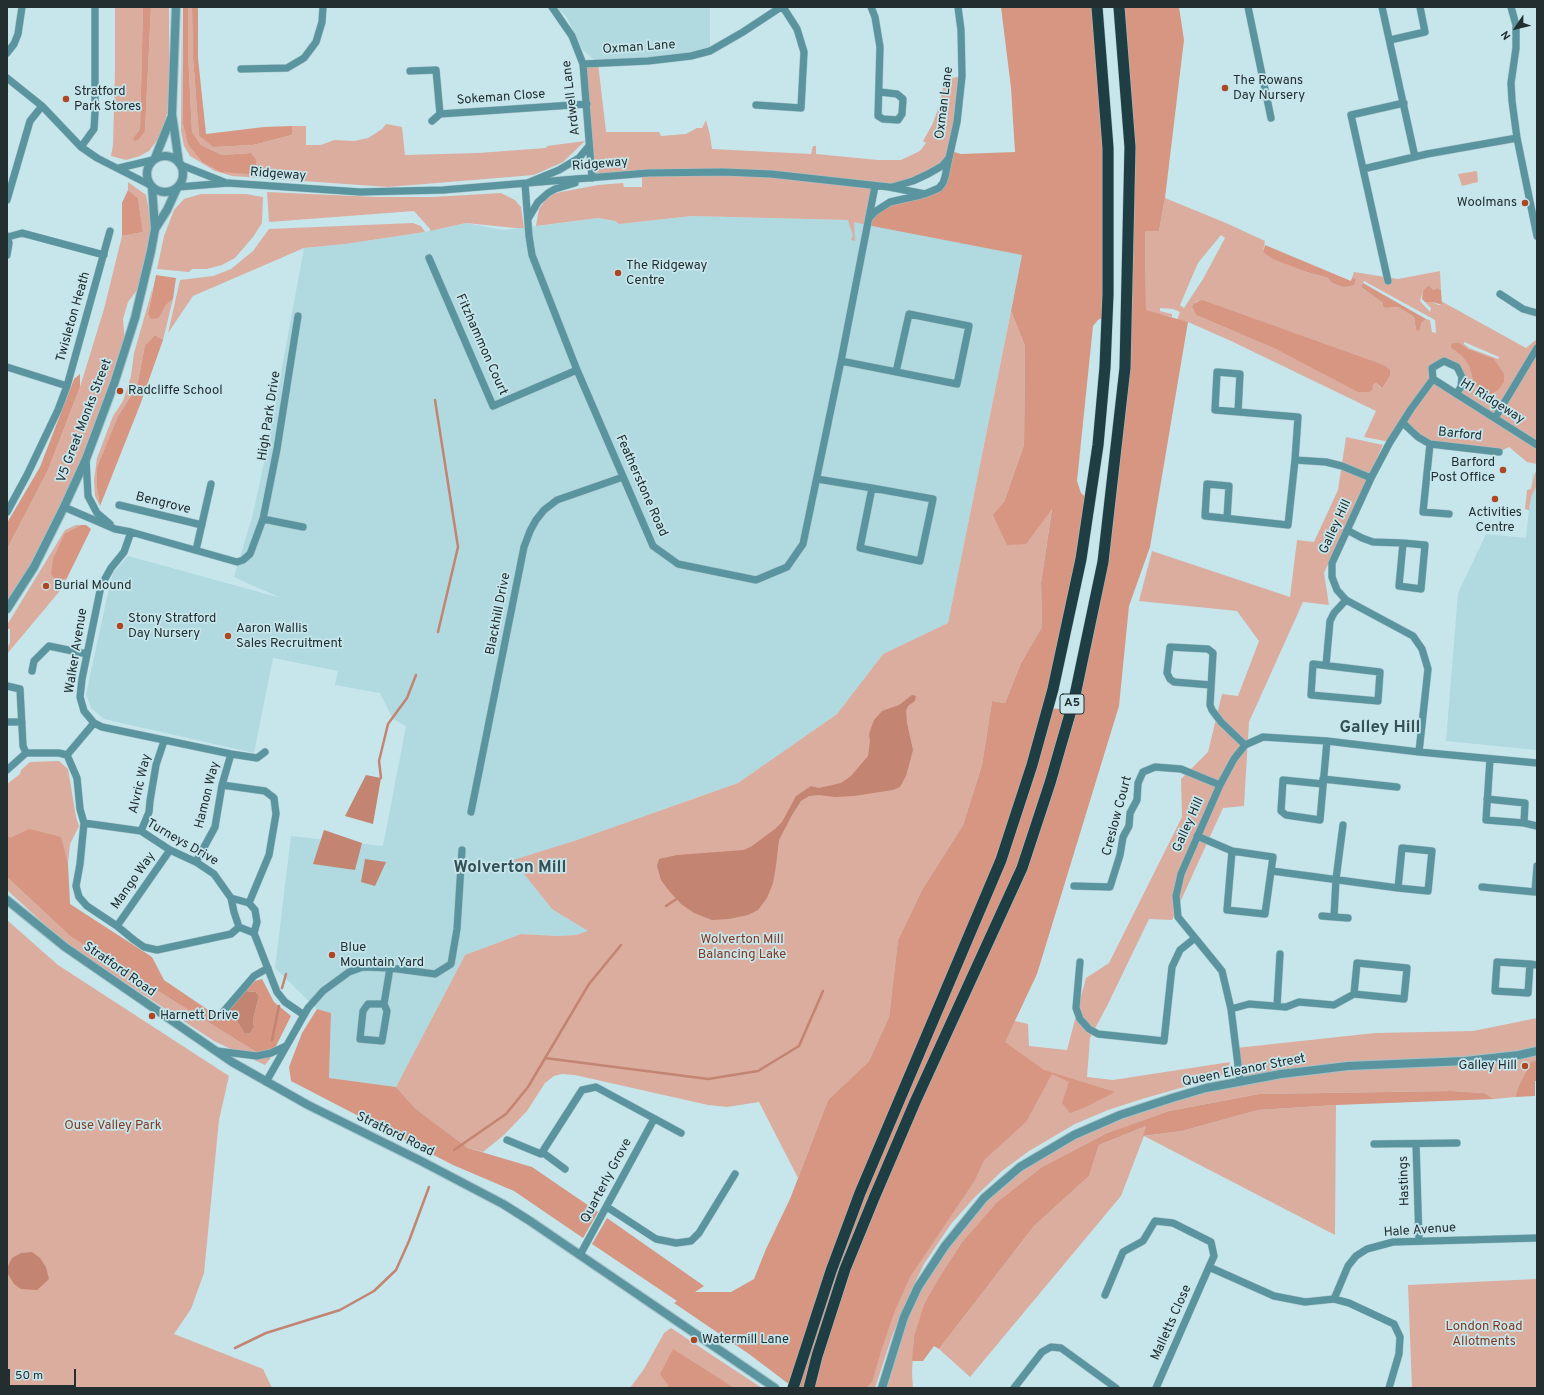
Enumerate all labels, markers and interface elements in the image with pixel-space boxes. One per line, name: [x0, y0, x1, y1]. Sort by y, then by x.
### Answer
north arrow: [1496, 8, 1536, 48]
text: N: [1498, 28, 1514, 42]
street label: Oxman Lane: [602, 38, 676, 58]
street label: Ardwell Lane: [560, 59, 584, 137]
street label: Oxman Lane: [933, 66, 957, 140]
place label: The Rowans Day Nursery: [1233, 73, 1305, 104]
marker: The Rowans Day Nursery: [1220, 83, 1230, 93]
place label: Stratford Park Stores: [74, 84, 141, 115]
street label: Sokeman Close: [456, 87, 546, 109]
marker: Stratford Park Stores: [61, 94, 71, 104]
street label: Ridgeway: [571, 155, 629, 175]
street label: Ridgeway: [249, 165, 307, 185]
place label: Woolmans: [1457, 195, 1517, 211]
marker: Woolmans: [1520, 198, 1530, 208]
place label: The Ridgeway Centre: [626, 258, 707, 289]
marker: The Ridgeway Centre: [613, 268, 623, 278]
street label: Twisleton Heath: [54, 270, 94, 364]
street label: Fitzhammon Court: [452, 292, 510, 398]
street label: V5 Great Monks Street: [54, 357, 116, 485]
street label: High Park Drive: [255, 370, 285, 462]
street label: H1 Ridgeway: [1457, 376, 1527, 428]
place label: Radcliffe School: [128, 383, 223, 399]
marker: Radcliffe School: [115, 386, 125, 396]
street label: Barford: [1437, 425, 1483, 445]
street label: Featherstone Road: [612, 433, 670, 539]
place label: Barford Post Office: [1431, 455, 1495, 486]
marker: Barford Post Office: [1498, 465, 1508, 475]
street label: Bengrove: [134, 490, 192, 518]
marker: Activities Centre: [1490, 494, 1500, 504]
street label: Galley Hill: [1317, 497, 1355, 557]
place label: Activities Centre: [1468, 505, 1522, 536]
street label: Blackhill Drive: [483, 571, 515, 657]
place label: Burial Mound: [54, 578, 131, 594]
marker: Burial Mound: [41, 581, 51, 591]
street label: Walker Avenue: [63, 607, 91, 695]
place label: Stony Stratford Day Nursery: [128, 611, 216, 642]
marker: Stony Stratford Day Nursery: [115, 621, 125, 631]
place label: Aaron Wallis Sales Recruitment: [236, 621, 342, 652]
marker: Aaron Wallis Sales Recruitment: [223, 631, 233, 641]
road number: A5: [1060, 694, 1084, 714]
district label: Galley Hill: [1340, 719, 1420, 739]
street label: Alvric Way: [127, 752, 155, 816]
street label: Hamon Way: [192, 760, 224, 830]
street label: Creslow Court: [1100, 774, 1136, 858]
street label: Galley Hill: [1170, 795, 1208, 855]
street label: Turneys Drive: [143, 816, 221, 870]
street label: Mango Way: [109, 849, 159, 913]
district label: Wolverton Mill: [453, 859, 567, 879]
park label: Wolverton Mill Balancing Lake: [698, 932, 786, 963]
street label: Stratford Road: [80, 939, 158, 1001]
place label: Blue Mountain Yard: [340, 940, 424, 971]
marker: Blue Mountain Yard: [327, 950, 337, 960]
place label: Harnett Drive: [160, 1008, 239, 1024]
marker: Harnett Drive: [147, 1011, 157, 1021]
street label: Queen Eleanor Street: [1181, 1051, 1307, 1091]
place label: Galley Hill: [1459, 1058, 1517, 1074]
marker: Galley Hill: [1520, 1061, 1530, 1071]
street label: Stratford Road: [354, 1109, 436, 1161]
park label: Ouse Valley Park: [64, 1118, 162, 1134]
street label: Quarterly Grove: [578, 1136, 636, 1226]
street label: Hastings: [1396, 1156, 1414, 1206]
street label: Hale Avenue: [1383, 1221, 1457, 1241]
street label: Malletts Close: [1148, 1283, 1196, 1363]
park label: London Road Allotments: [1446, 1319, 1522, 1350]
place label: Watermill Lane: [702, 1332, 789, 1348]
marker: Watermill Lane: [689, 1335, 699, 1345]
scale bar: [10, 1361, 78, 1387]
text: 50 m: [15, 1368, 43, 1384]

